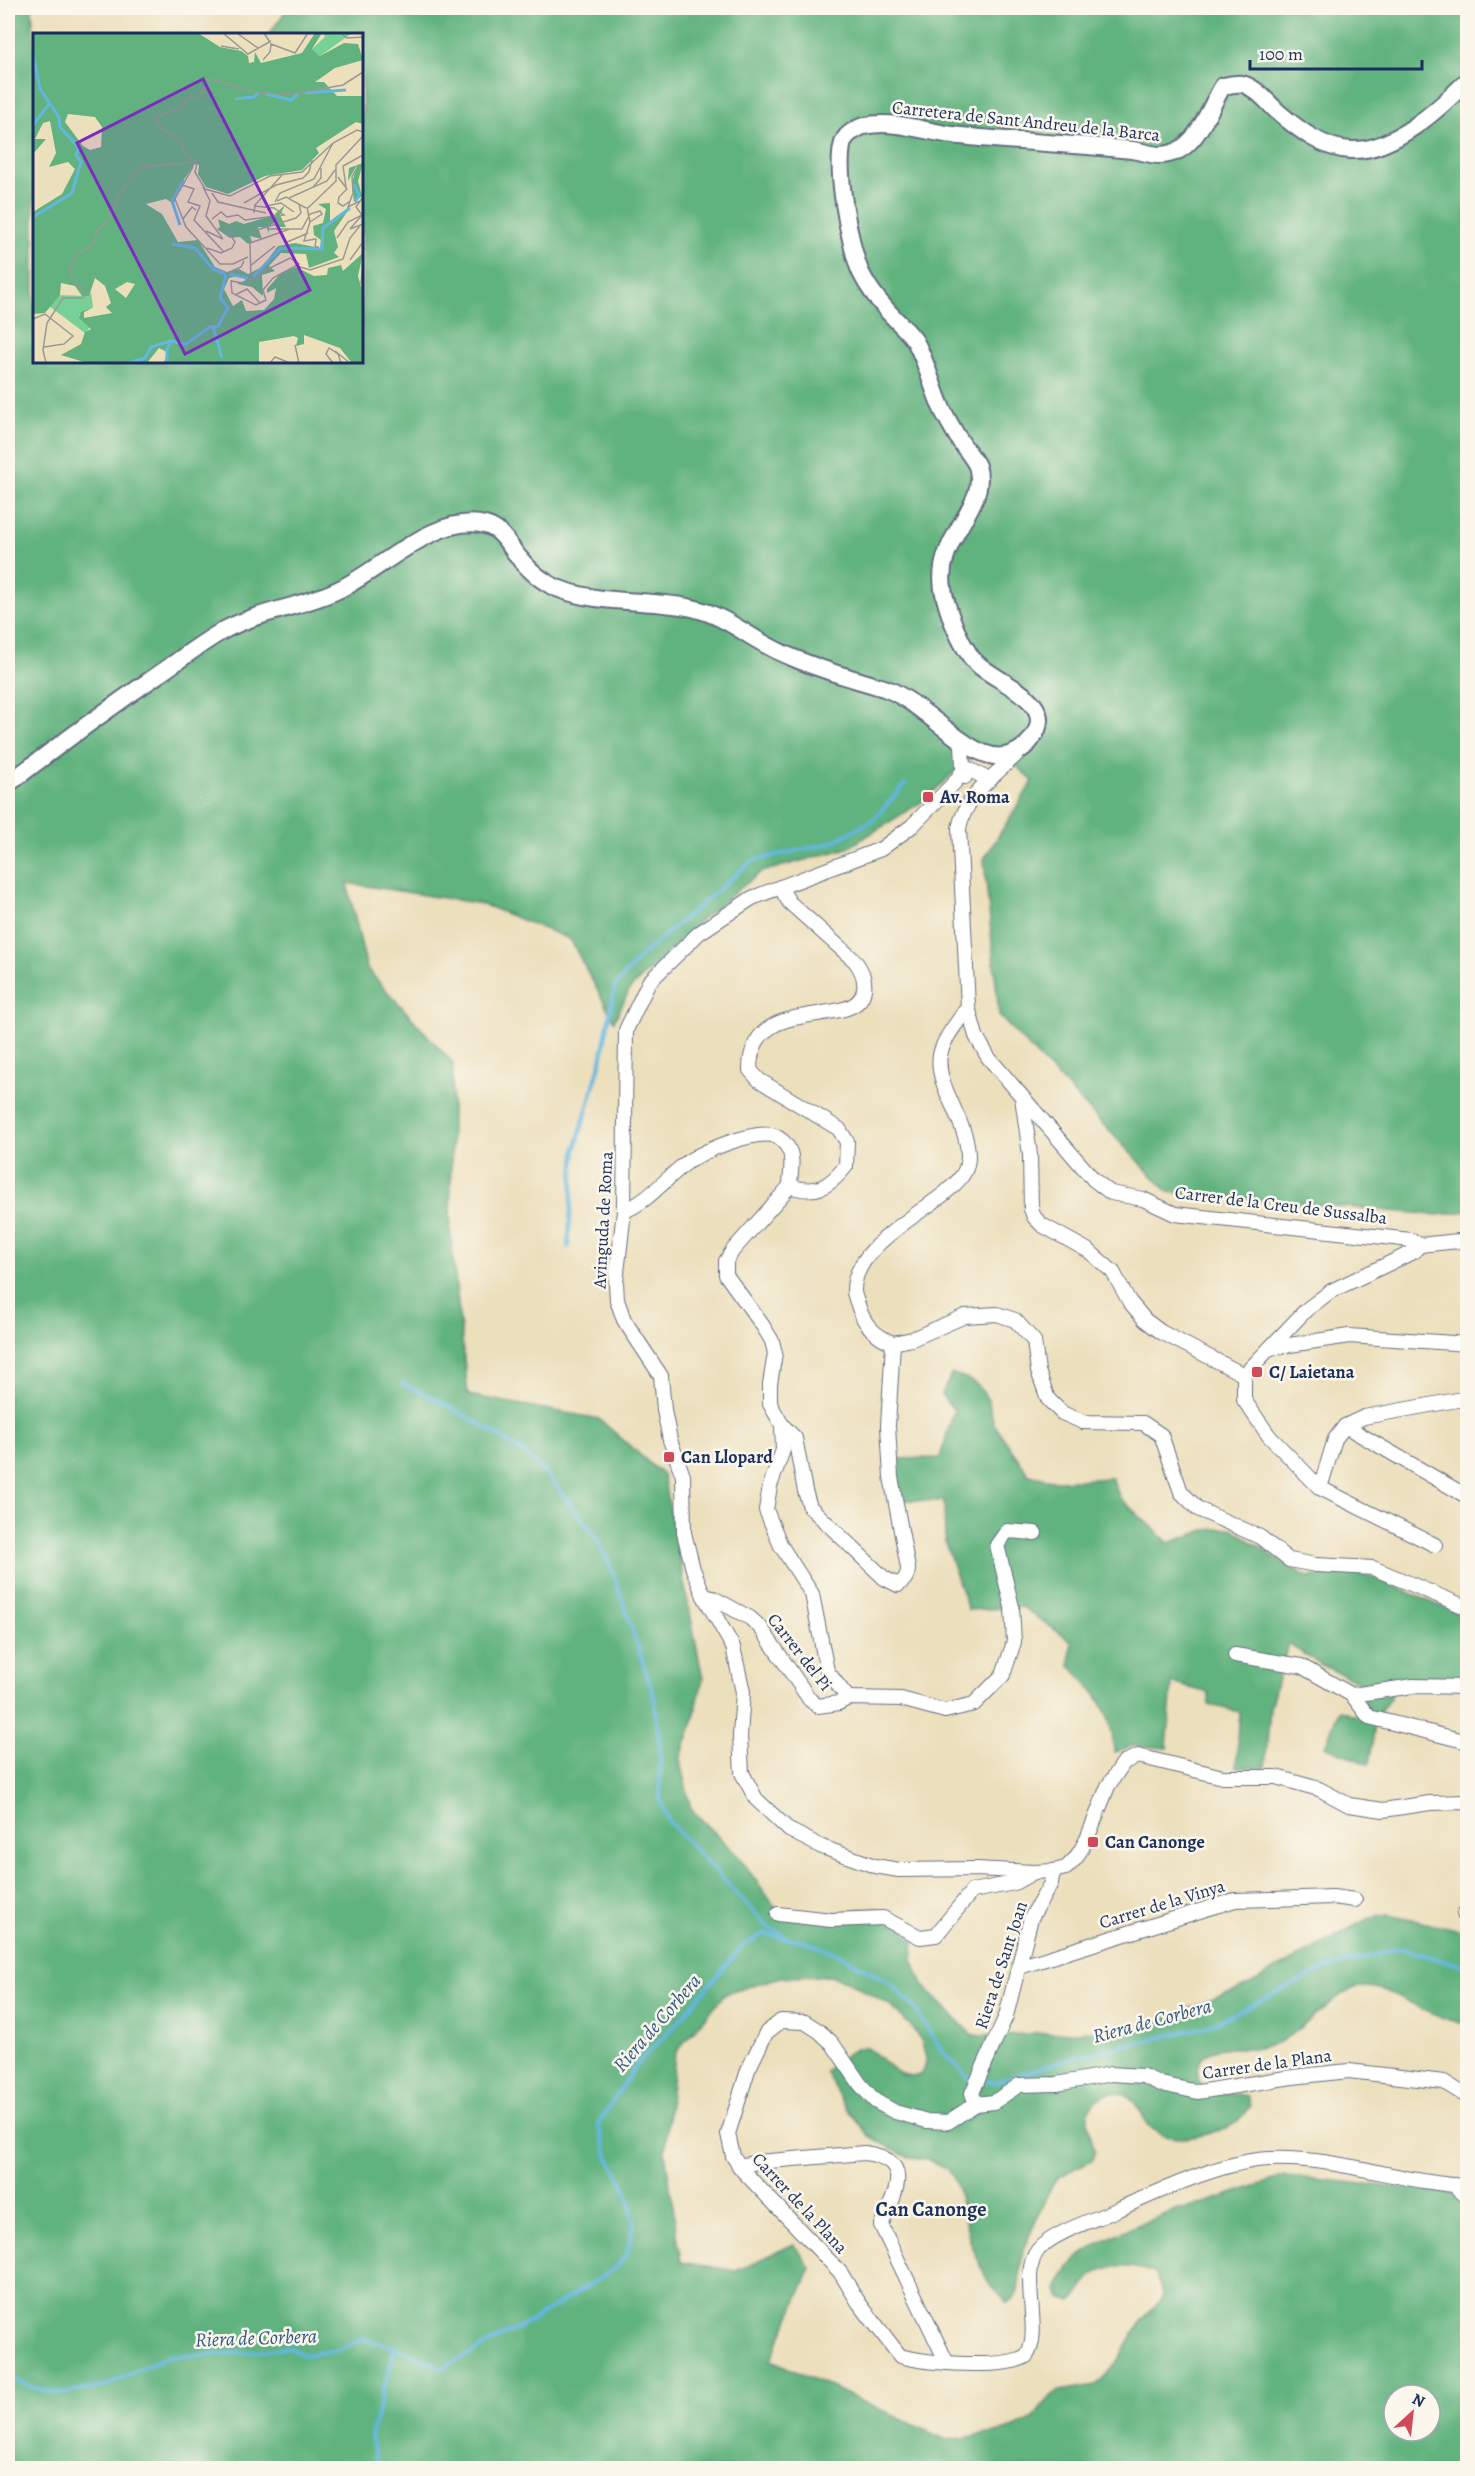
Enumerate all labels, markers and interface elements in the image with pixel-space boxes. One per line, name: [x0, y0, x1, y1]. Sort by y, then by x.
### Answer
inset map: [33, 33, 363, 363]
scale bar: [1250, 33, 1422, 71]
text: 100 m: [1259, 42, 1303, 66]
street label: Carretera de Sant Andreu de la Barca: [891, 95, 1162, 147]
place label: Av. Roma: [939, 785, 1010, 809]
marker: Av. Roma: [921, 790, 935, 804]
street label: Avinguda de Roma: [587, 1150, 619, 1290]
street label: Carrer de la Creu de Sussalba: [1173, 1180, 1389, 1230]
place label: C/ Laietana: [1269, 1360, 1355, 1384]
marker: C/ Laietana: [1250, 1365, 1264, 1379]
place label: Can Llopard: [681, 1445, 773, 1469]
marker: Can Llopard: [662, 1450, 676, 1464]
street label: Carrer del Pi: [762, 1608, 838, 1696]
place label: Can Canonge: [1105, 1830, 1205, 1854]
marker: Can Canonge: [1086, 1835, 1100, 1849]
street label: Carrer de la Vinya: [1096, 1873, 1228, 1935]
street label: Riera de Sant Joan: [969, 1898, 1033, 2032]
water label: Riera de Corbera: [607, 1968, 707, 2078]
water label: Riera de Corbera: [1090, 1992, 1214, 2050]
street label: Carrer de la Plana: [1201, 2043, 1334, 2085]
street label: Carrer de la Plana: [747, 2147, 854, 2259]
district label: Can Canonge: [876, 2196, 986, 2223]
water label: Riera de Corbera: [195, 2322, 317, 2354]
north arrow: [1382, 2383, 1442, 2443]
text: N: [1408, 2388, 1429, 2413]

